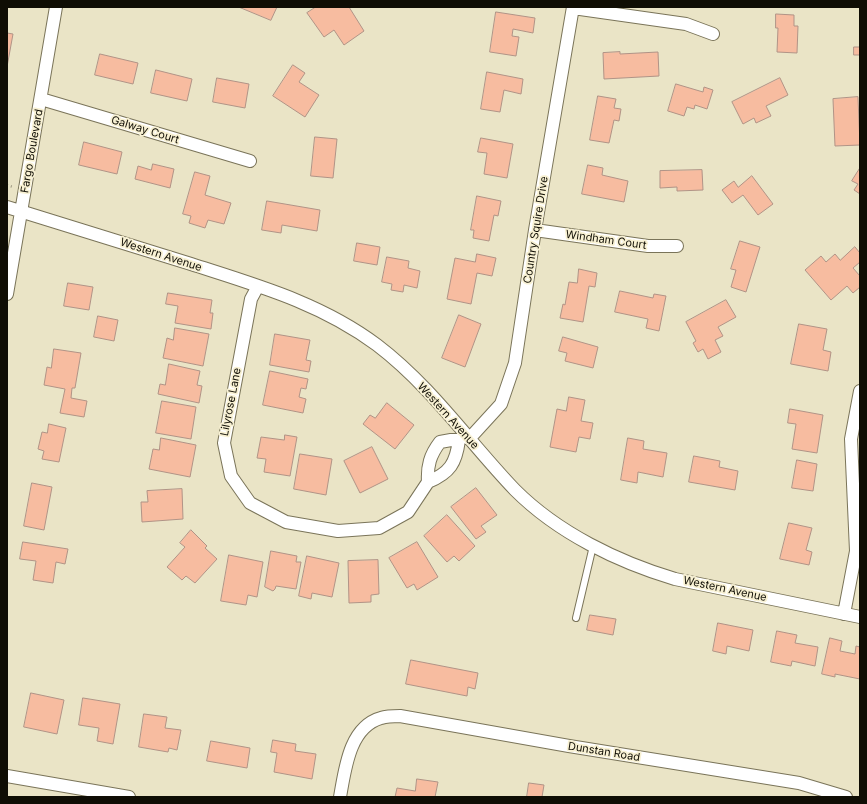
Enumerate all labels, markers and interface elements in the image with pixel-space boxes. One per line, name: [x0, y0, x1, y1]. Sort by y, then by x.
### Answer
street label: Fargo Boulevard: [18, 108, 46, 194]
street label: Galway Court: [109, 113, 181, 147]
street label: Country Squire Drive: [521, 175, 551, 285]
street label: Windham Court: [565, 228, 647, 252]
street label: Western Avenue: [119, 236, 203, 274]
street label: Lilyrose Lane: [218, 367, 244, 437]
street label: Western Avenue: [415, 380, 481, 452]
street label: Western Avenue: [682, 574, 768, 604]
street label: Dunstan Road: [567, 740, 641, 764]

